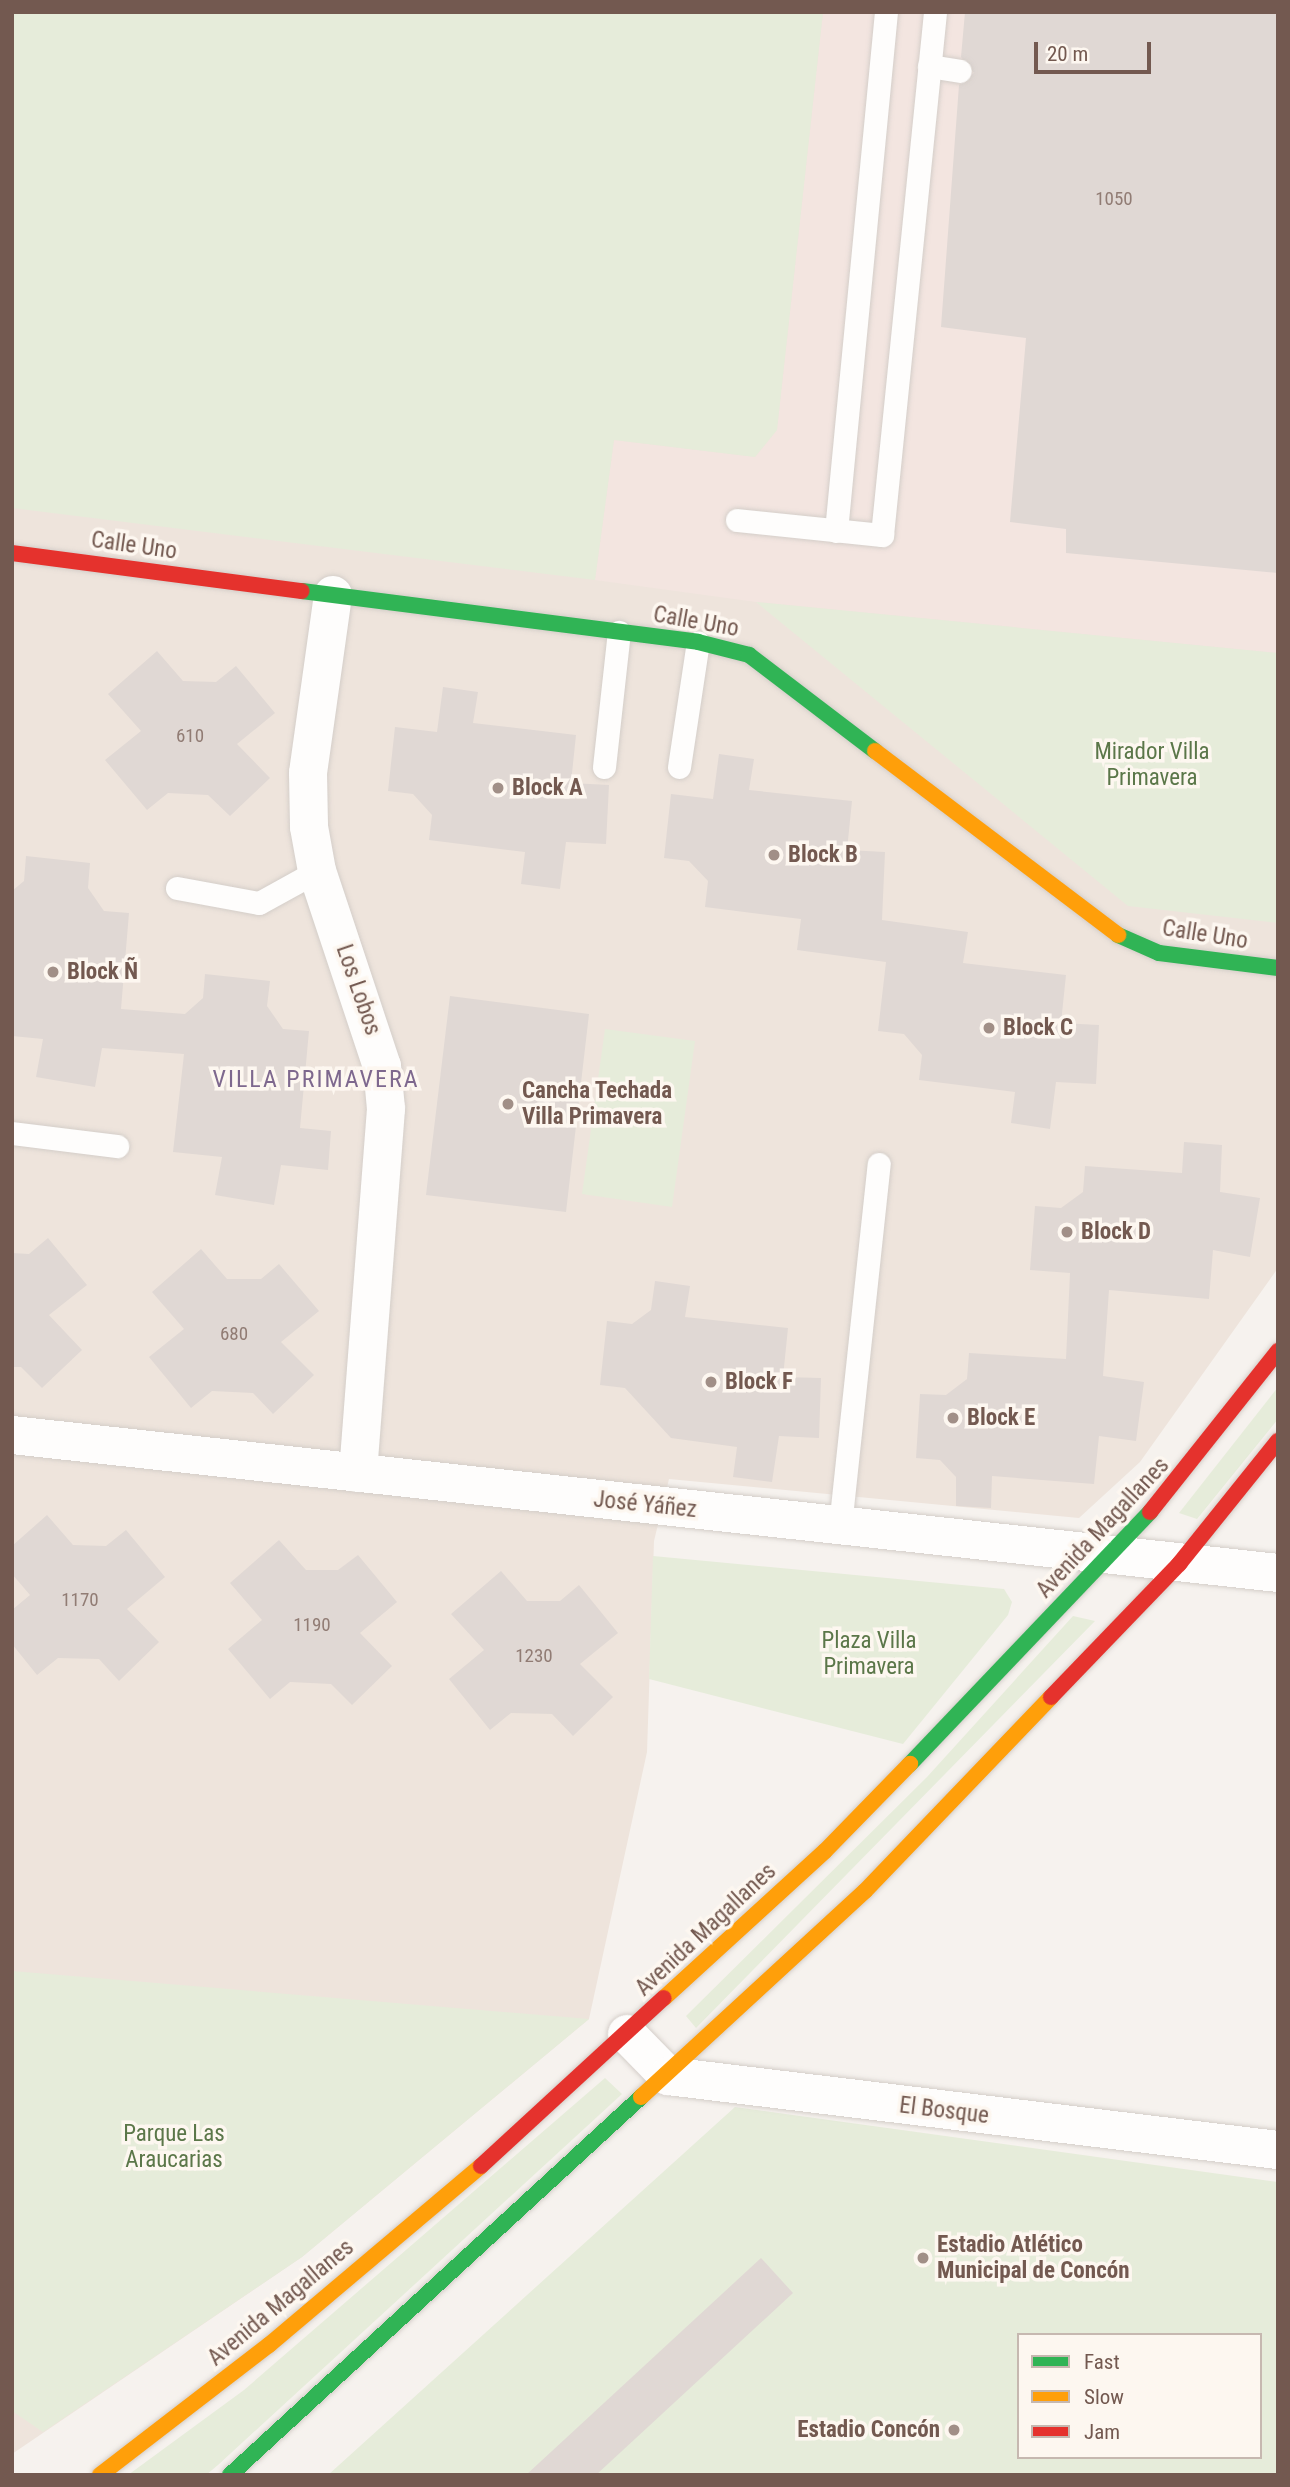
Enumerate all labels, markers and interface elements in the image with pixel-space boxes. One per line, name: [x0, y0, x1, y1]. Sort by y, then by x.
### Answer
scale bar: [1038, 28, 1155, 72]
text: 20 m: [1047, 42, 1088, 66]
house number: 1050: [1095, 188, 1133, 210]
street label: Calle Uno: [89, 526, 179, 566]
street label: Calle Uno: [651, 601, 741, 643]
house number: 610: [176, 725, 204, 747]
park label: Mirador Villa Primavera: [1094, 738, 1210, 792]
place label: Block A: [512, 774, 583, 802]
marker: Block A: [490, 780, 506, 796]
place label: Block B: [788, 841, 858, 869]
marker: Block B: [766, 847, 782, 863]
street label: Calle Uno: [1160, 915, 1250, 955]
street label: Los Lobos: [330, 941, 386, 1039]
place label: Block Ñ: [67, 958, 138, 986]
marker: Block Ñ: [45, 964, 61, 980]
place label: Block C: [1003, 1014, 1073, 1042]
marker: Block C: [981, 1020, 997, 1036]
district label: VILLA PRIMAVERA: [214, 1066, 418, 1094]
place label: Cancha Techada Villa Primavera: [522, 1077, 673, 1131]
marker: Cancha Techada Villa Primavera: [500, 1096, 516, 1112]
place label: Block D: [1081, 1218, 1151, 1246]
marker: Block D: [1059, 1224, 1075, 1240]
house number: 680: [220, 1323, 248, 1345]
place label: Block F: [725, 1368, 793, 1396]
marker: Block F: [703, 1374, 719, 1390]
place label: Block E: [967, 1404, 1035, 1432]
marker: Block E: [945, 1410, 961, 1426]
street label: Avenida Magallanes: [1031, 1452, 1175, 1604]
street label: José Yáñez: [592, 1486, 698, 1524]
house number: 1170: [61, 1589, 99, 1611]
house number: 1190: [293, 1614, 331, 1636]
park label: Plaza Villa Primavera: [821, 1627, 917, 1681]
house number: 1230: [515, 1645, 553, 1667]
street label: Avenida Magallanes: [630, 1858, 782, 2002]
street label: El Bosque: [898, 2092, 990, 2130]
park label: Parque Las Araucarias: [123, 2120, 225, 2174]
place label: Estadio Atlético Municipal de Concón: [937, 2231, 1129, 2285]
street label: Avenida Magallanes: [202, 2234, 360, 2372]
marker: Estadio Atlético Municipal de Concón: [915, 2250, 931, 2266]
legend: [1017, 2333, 1262, 2459]
text: Fast: [1084, 2350, 1120, 2374]
text: Slow: [1084, 2385, 1124, 2409]
place label: Estadio Concón: [797, 2416, 940, 2444]
text: Jam: [1084, 2420, 1120, 2444]
marker: Estadio Concón: [946, 2422, 962, 2438]

